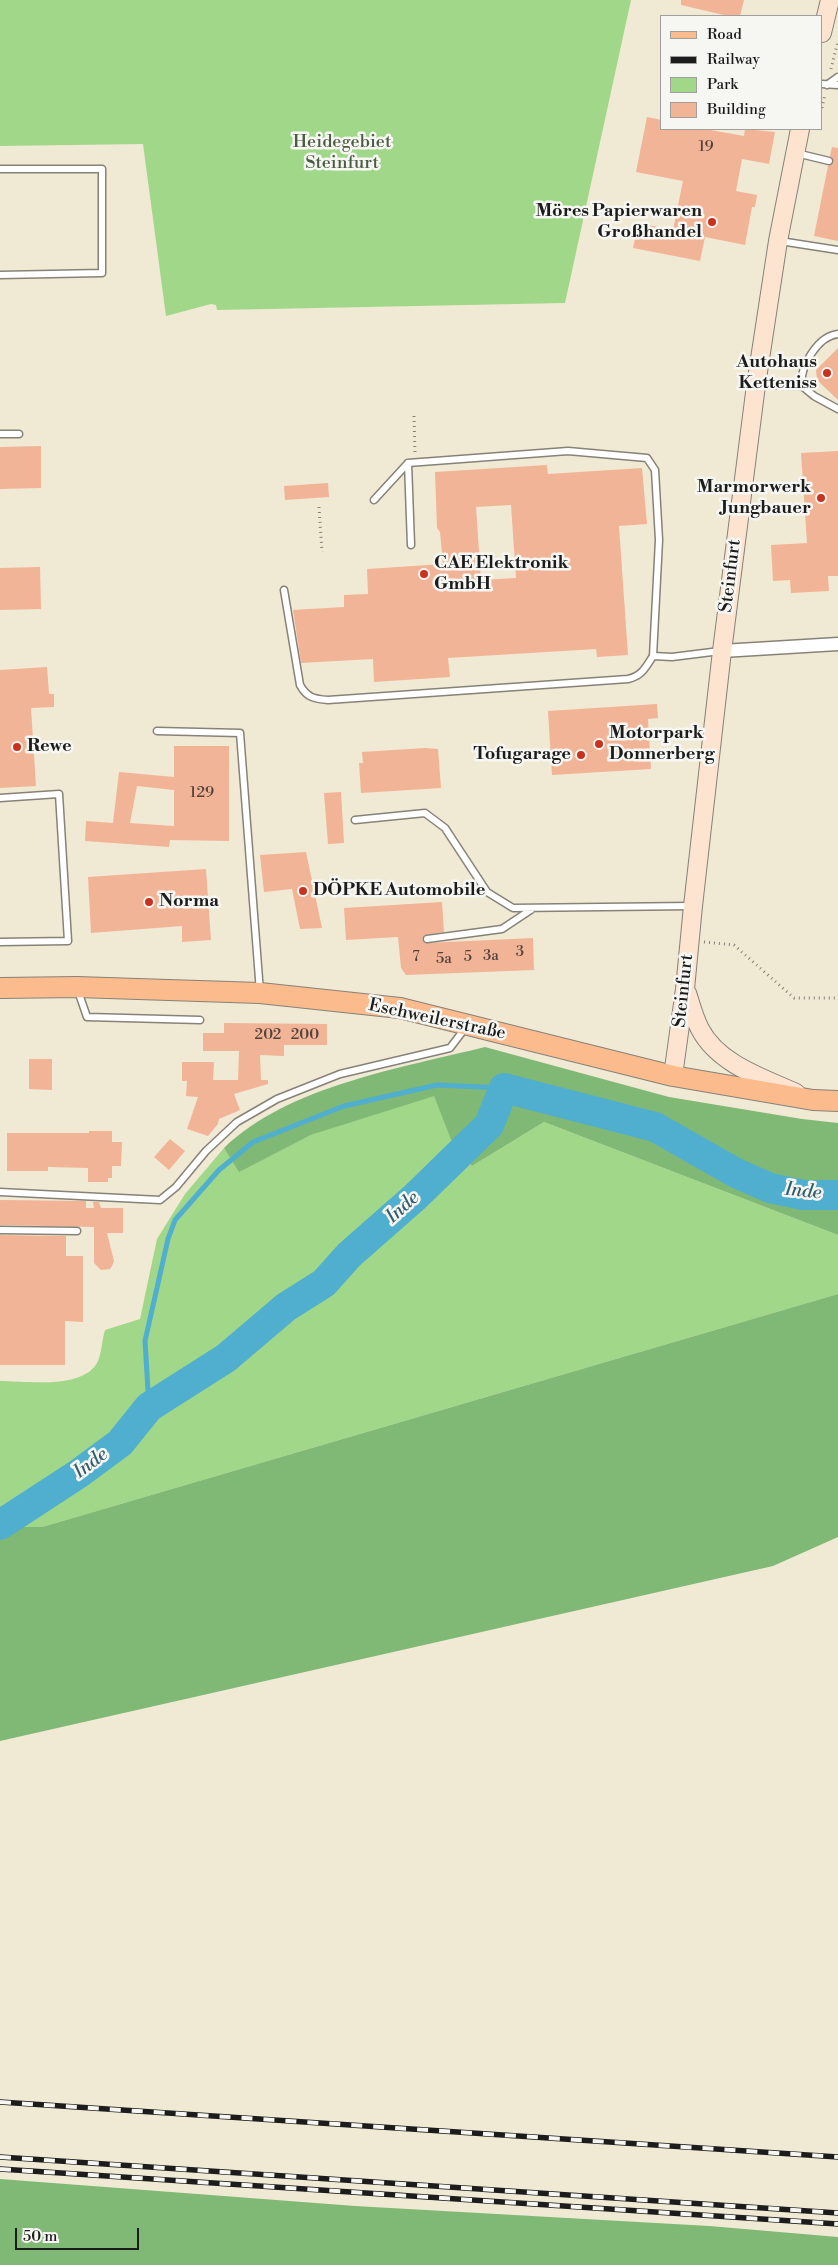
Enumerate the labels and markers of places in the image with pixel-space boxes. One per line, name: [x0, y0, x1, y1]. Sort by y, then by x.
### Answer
place label: Möres Papierwaren Großhandel: [535, 201, 702, 243]
marker: Möres Papierwaren Großhandel: [706, 216, 718, 228]
place label: Autohaus Ketteniss: [736, 352, 817, 394]
marker: Autohaus Ketteniss: [821, 367, 833, 379]
place label: Marmorwerk Jungbauer: [697, 477, 811, 520]
marker: Marmorwerk Jungbauer: [815, 492, 827, 504]
place label: CAE Elektronik GmbH: [434, 553, 569, 596]
marker: CAE Elektronik GmbH: [418, 568, 430, 580]
place label: Motorpark Donnerberg: [609, 723, 715, 766]
place label: Rewe: [27, 736, 72, 758]
marker: Motorpark Donnerberg: [593, 738, 605, 750]
marker: Rewe: [11, 741, 23, 753]
place label: Tofugarage: [473, 744, 571, 766]
marker: Tofugarage: [575, 749, 587, 761]
place label: DÖPKE Automobile: [313, 880, 485, 902]
marker: DÖPKE Automobile: [297, 885, 309, 897]
place label: Norma: [159, 891, 219, 913]
marker: Norma: [143, 896, 155, 908]

